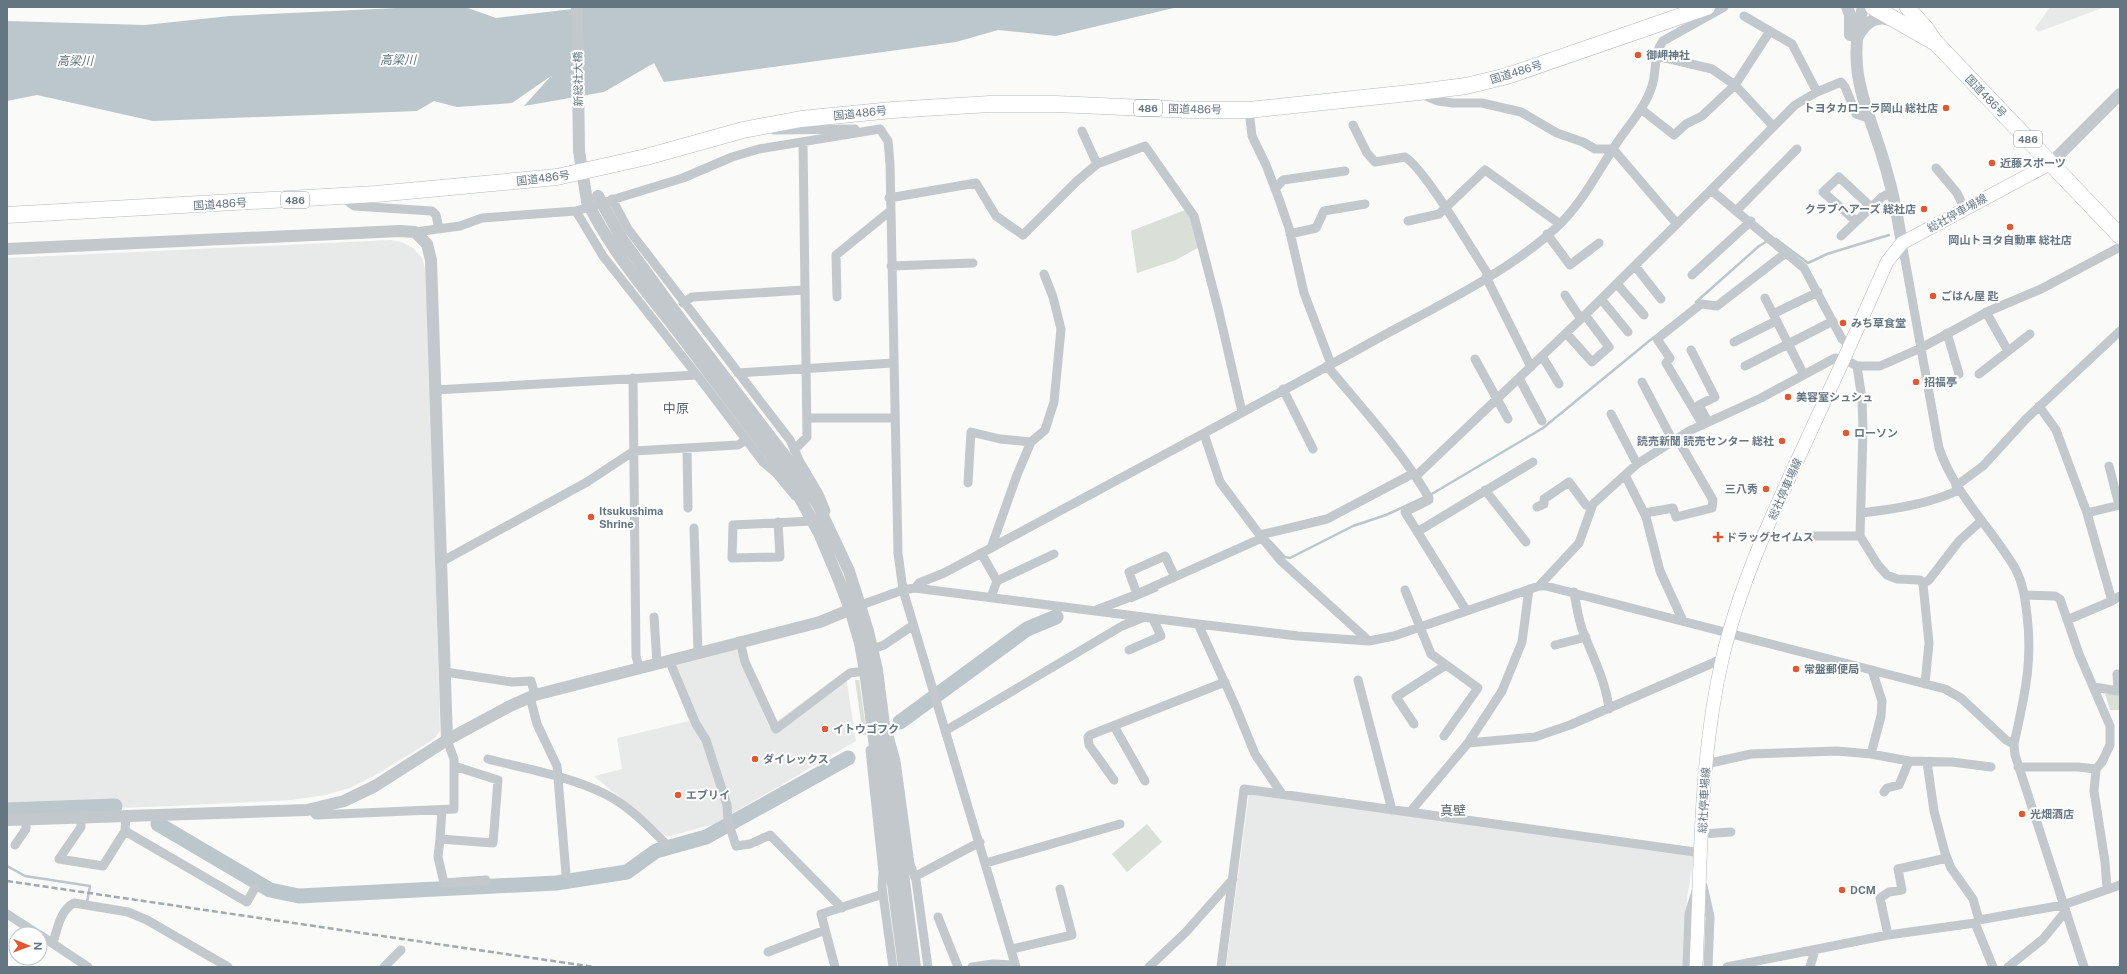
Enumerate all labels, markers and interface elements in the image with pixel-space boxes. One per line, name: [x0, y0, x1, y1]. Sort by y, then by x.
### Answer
place label: 御岬神社: [1646, 49, 1690, 61]
marker: 御岬神社: [1633, 50, 1643, 60]
street label: 新総社大橋: [572, 51, 584, 107]
water label: 高梁川: [380, 53, 418, 67]
water label: 高梁川: [57, 54, 95, 68]
street label: 国道486号: [1489, 58, 1543, 86]
street label: 国道486号: [1963, 72, 2009, 120]
road number: 486: [1134, 100, 1162, 116]
place label: トヨタカローラ岡山 総社店: [1804, 102, 1938, 114]
street label: 国道486号: [1168, 103, 1222, 115]
marker: トヨタカローラ岡山 総社店: [1941, 103, 1951, 113]
street label: 国道486号: [833, 104, 887, 122]
road number: 486: [2014, 131, 2042, 147]
place label: 近藤スポーツ: [2000, 157, 2066, 169]
marker: 近藤スポーツ: [1987, 158, 1997, 168]
street label: 国道486号: [516, 169, 570, 187]
road number: 486: [281, 192, 309, 208]
street label: 総社停車場線: [1925, 192, 1989, 234]
street label: 国道486号: [193, 196, 247, 212]
place label: クラブヘアーズ 総社店: [1805, 203, 1916, 215]
marker: クラブヘアーズ 総社店: [1919, 204, 1929, 214]
marker: 岡山トヨタ自動車 総社店: [2005, 222, 2015, 232]
place label: 岡山トヨタ自動車 総社店: [1948, 234, 2072, 246]
place label: ごはん屋 匙: [1941, 290, 1998, 302]
marker: ごはん屋 匙: [1928, 291, 1938, 301]
place label: みち草食堂: [1851, 317, 1906, 329]
marker: みち草食堂: [1838, 318, 1848, 328]
place label: 招福亭: [1924, 376, 1957, 388]
marker: 招福亭: [1911, 377, 1921, 387]
place label: 美容室シュシュ: [1796, 391, 1873, 403]
marker: 美容室シュシュ: [1783, 392, 1793, 402]
district label: 中原: [663, 401, 689, 416]
place label: ローソン: [1854, 427, 1898, 439]
marker: ローソン: [1841, 428, 1851, 438]
place label: 読売新聞 読売センター 総社: [1637, 435, 1774, 447]
marker: 読売新聞 読売センター 総社: [1777, 436, 1787, 446]
street label: 総社停車場線: [1766, 456, 1804, 522]
place label: 三八秀: [1725, 483, 1758, 495]
marker: 三八秀: [1761, 484, 1771, 494]
place label: Itsukushima Shrine: [599, 505, 663, 530]
marker: Itsukushima Shrine: [586, 512, 596, 522]
place label: ドラッグセイムス: [1726, 531, 1814, 543]
marker: ドラッグセイムス: [1713, 532, 1723, 542]
place label: 常盤郵便局: [1804, 663, 1859, 675]
marker: 常盤郵便局: [1791, 664, 1801, 674]
place label: イトウゴフク: [833, 723, 899, 735]
marker: イトウゴフク: [820, 724, 830, 734]
place label: ダイレックス: [763, 753, 829, 765]
marker: ダイレックス: [750, 754, 760, 764]
street label: 総社停車場線: [1696, 767, 1712, 833]
place label: エブリイ: [686, 789, 730, 801]
marker: エブリイ: [673, 790, 683, 800]
district label: 真壁: [1440, 803, 1466, 818]
place label: 光畑酒店: [2030, 808, 2074, 820]
marker: 光畑酒店: [2017, 809, 2027, 819]
place label: DCM: [1850, 884, 1876, 896]
marker: DCM: [1837, 885, 1847, 895]
north arrow: [8, 926, 48, 966]
text: N: [32, 942, 44, 951]

